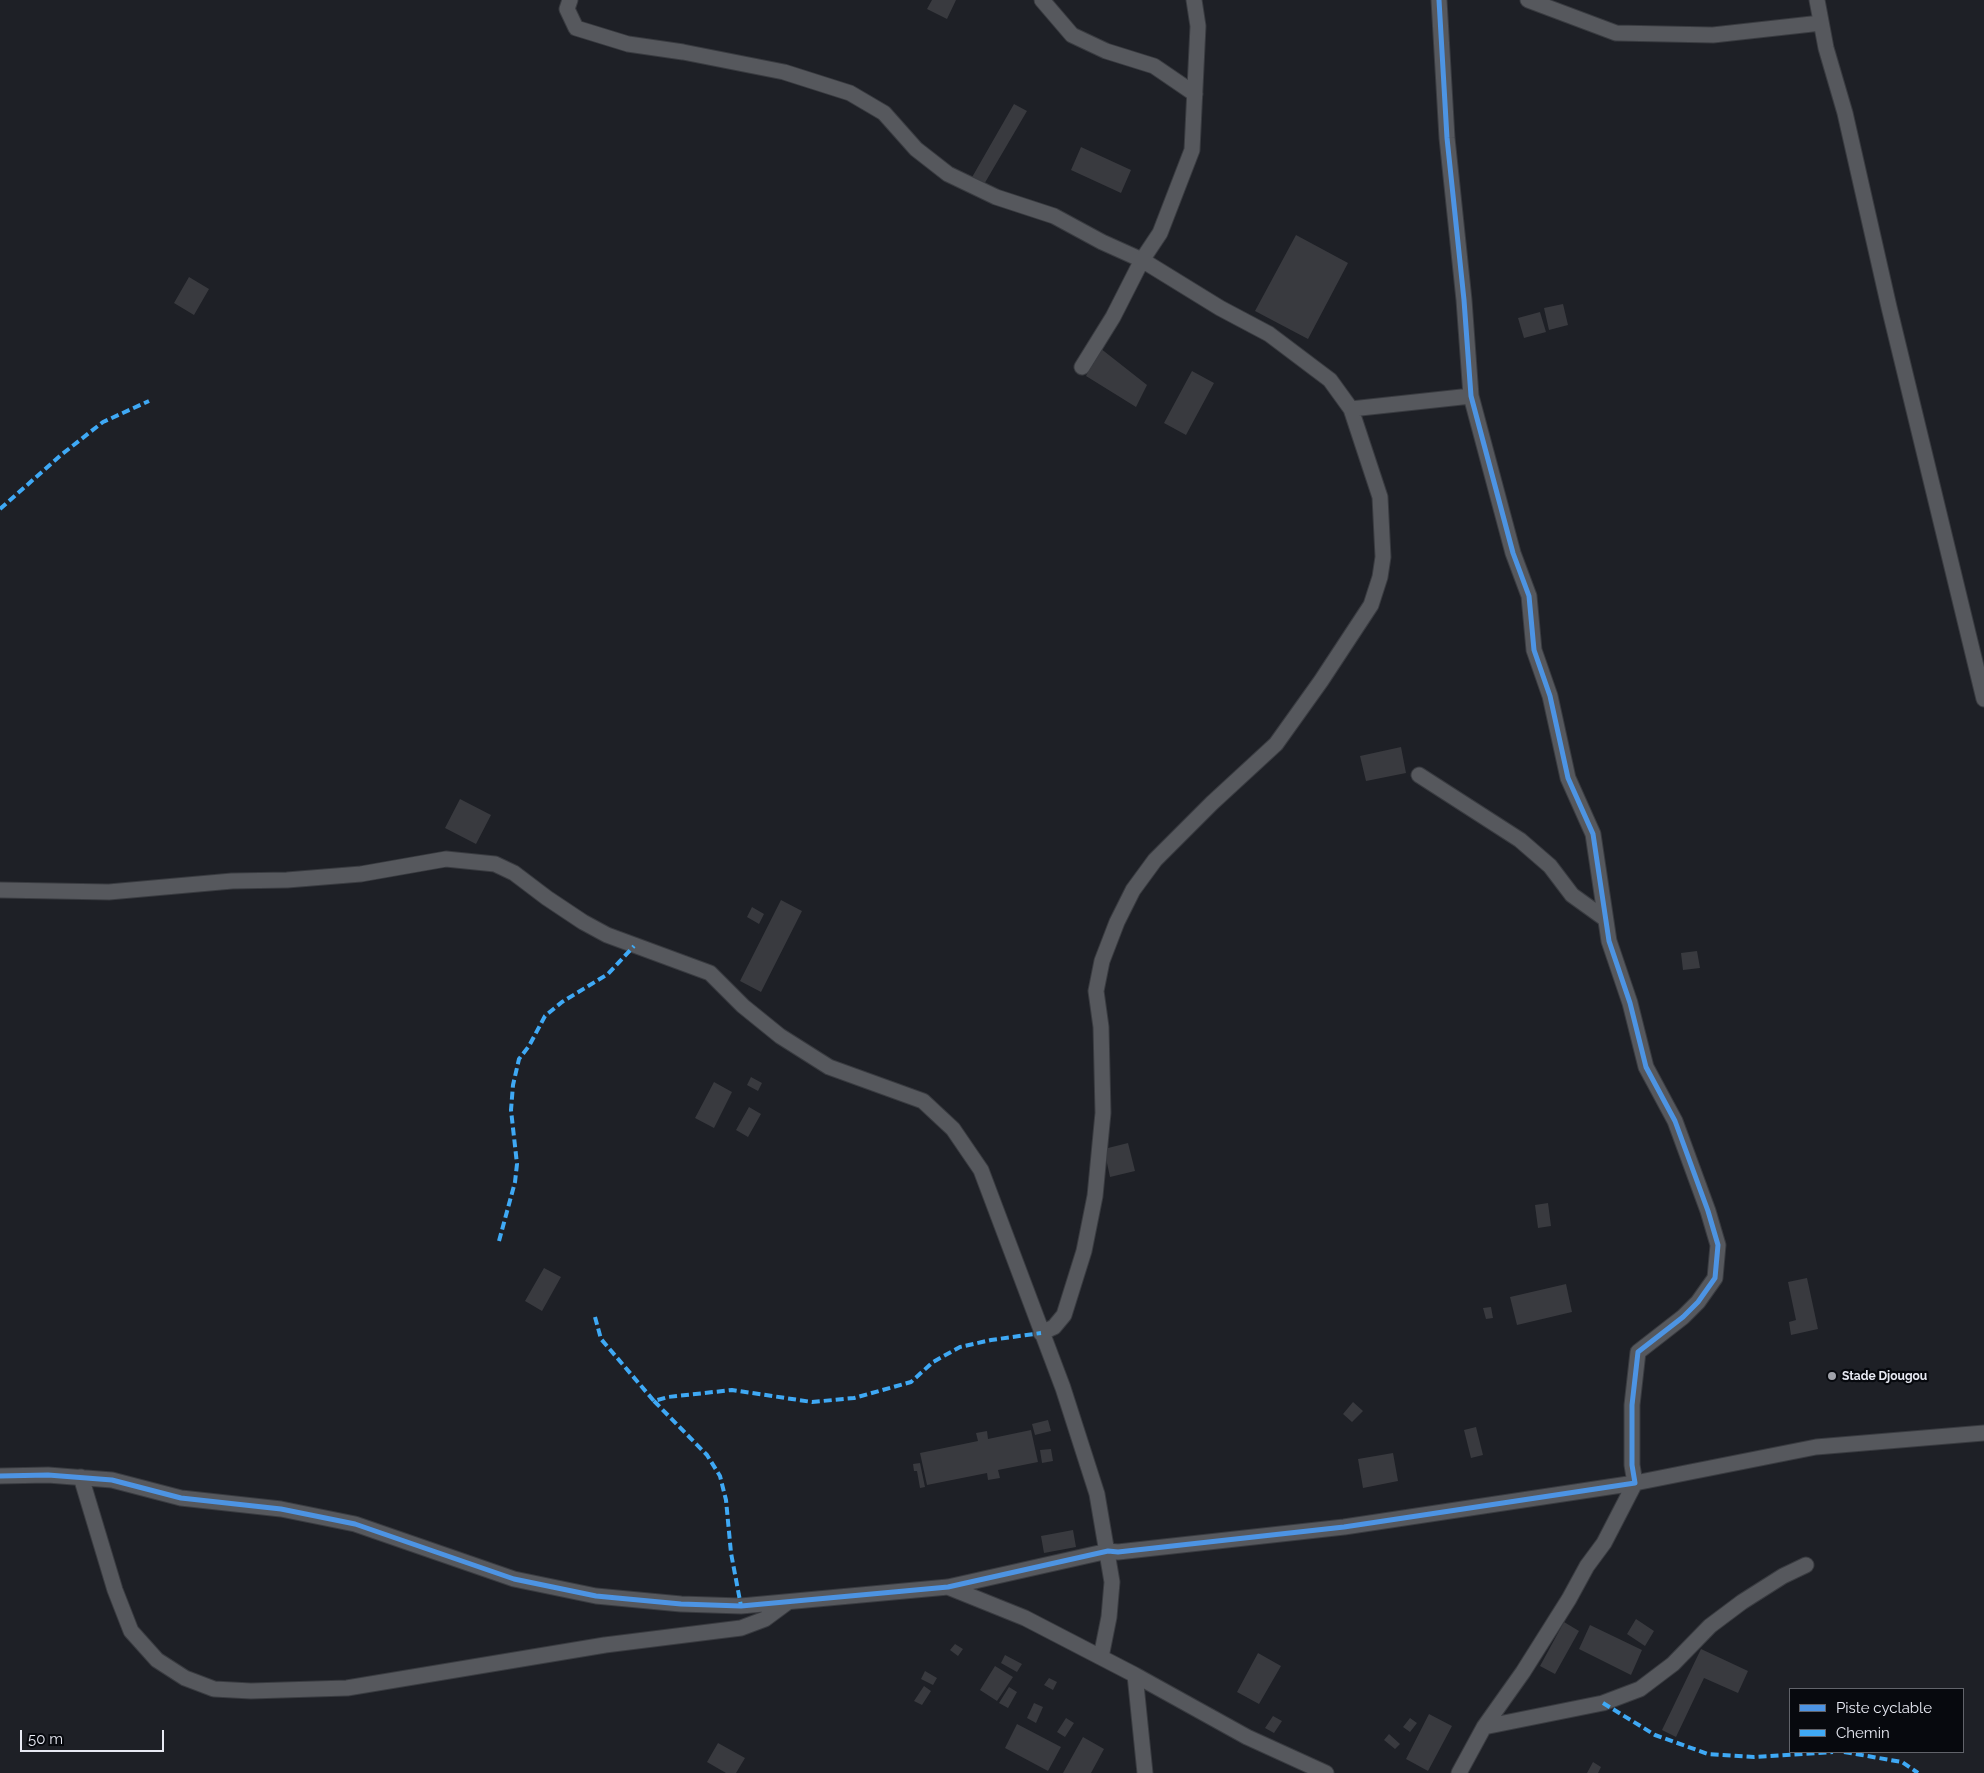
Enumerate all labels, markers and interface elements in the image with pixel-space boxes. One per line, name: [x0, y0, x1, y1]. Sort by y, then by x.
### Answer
place label: Stade Djougou: [1842, 1369, 1927, 1383]
marker: Stade Djougou: [1826, 1370, 1838, 1382]
legend: [1789, 1688, 1964, 1753]
text: Piste cyclable: [1836, 1699, 1932, 1717]
scale bar: [22, 1720, 166, 1752]
text: Chemin: [1836, 1724, 1890, 1742]
text: 50 m: [28, 1730, 63, 1748]

